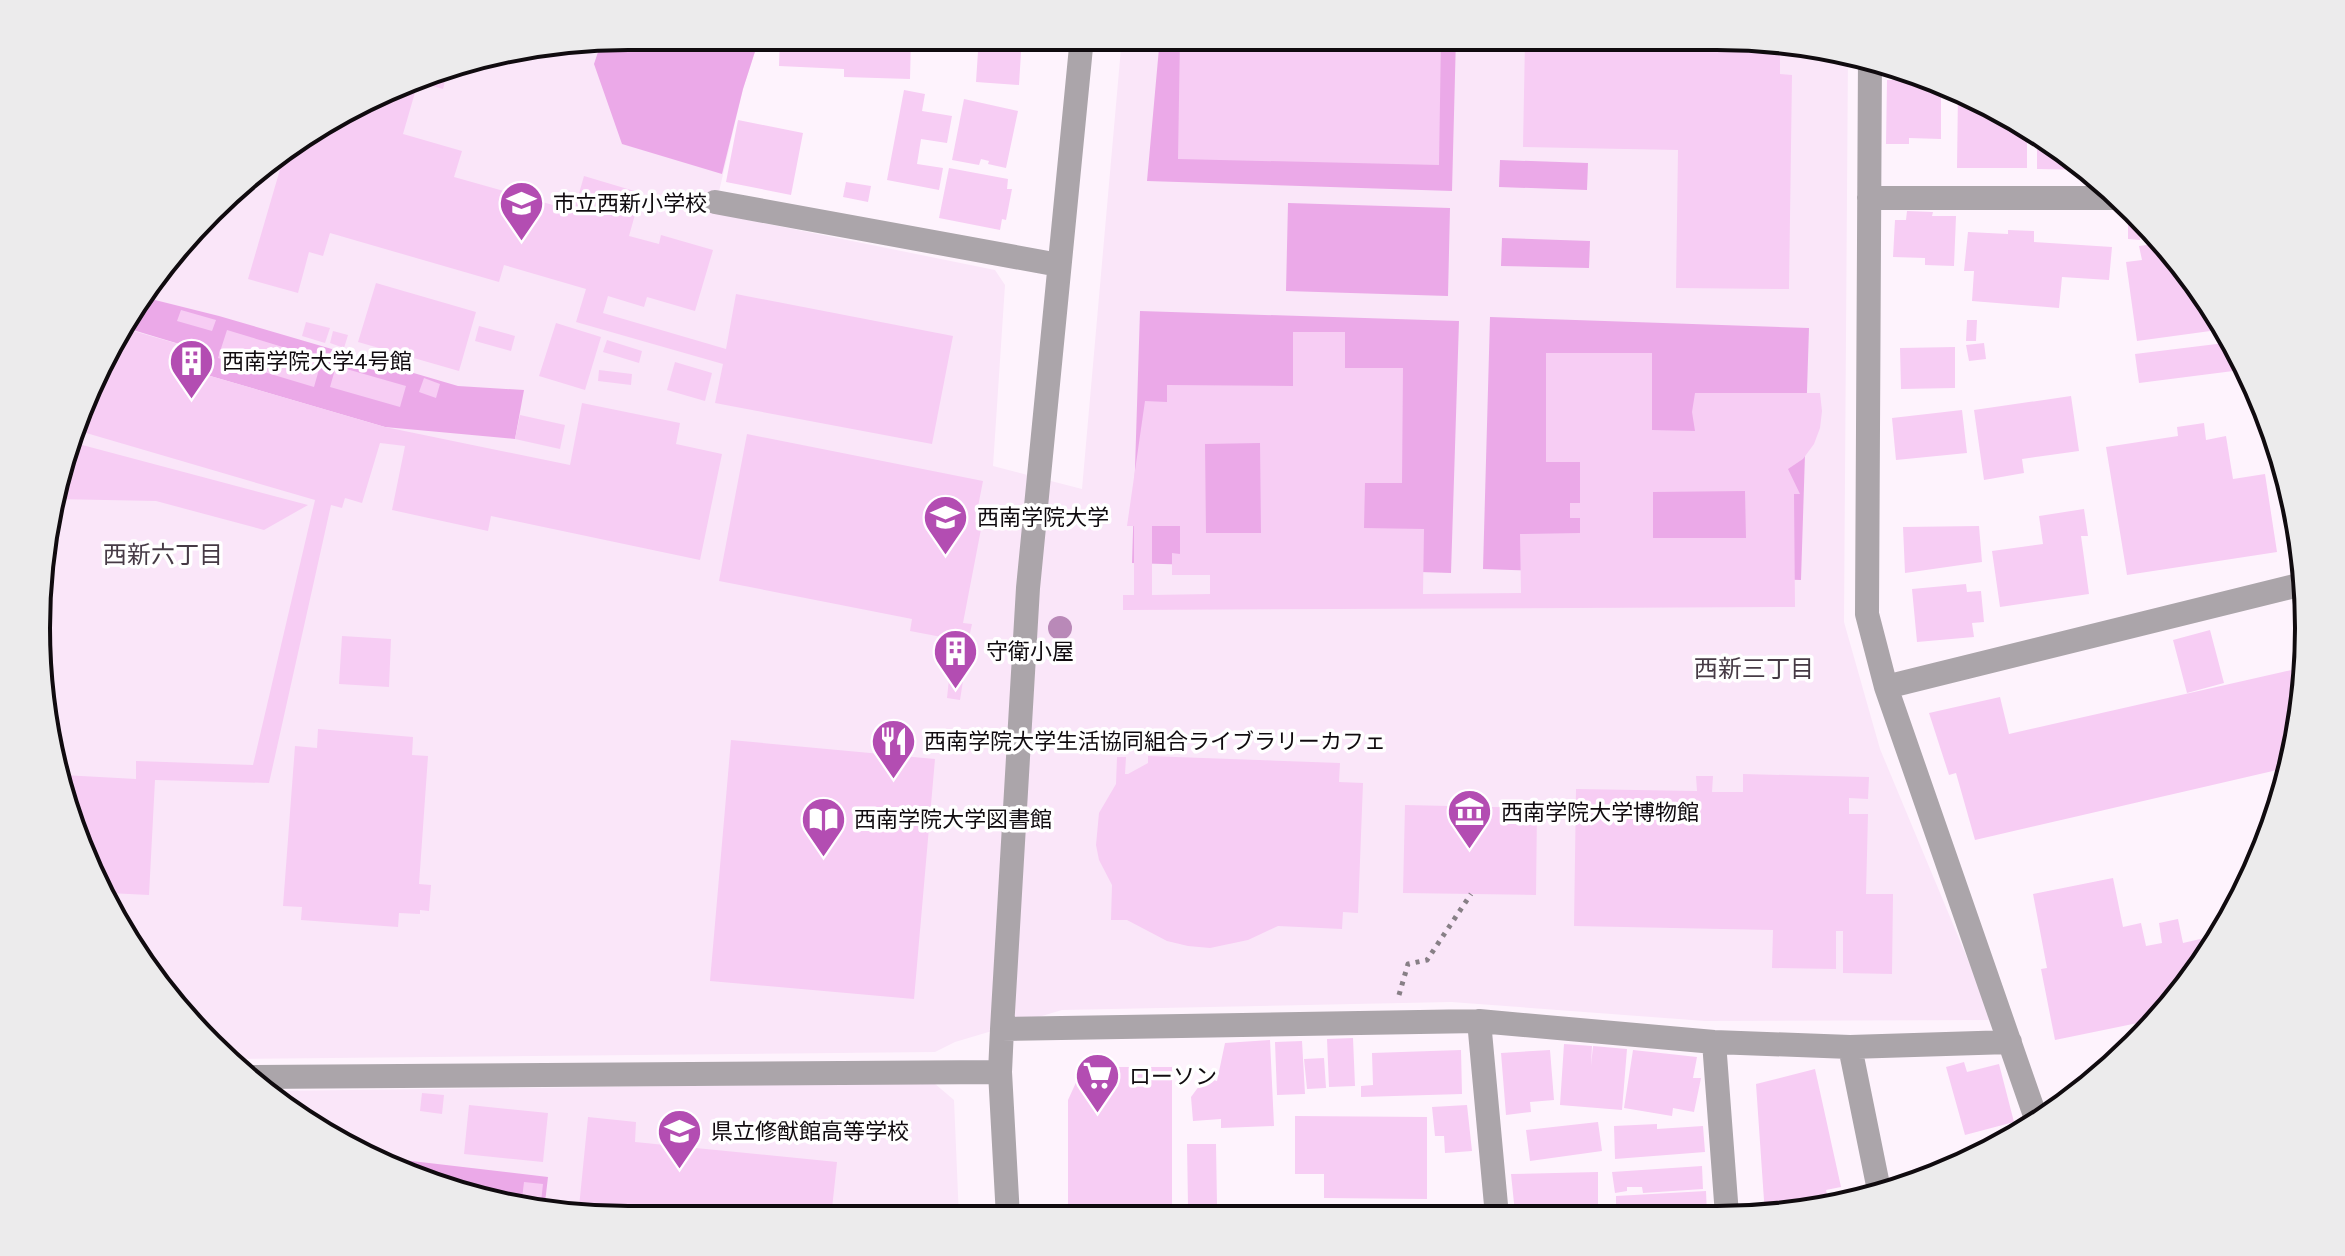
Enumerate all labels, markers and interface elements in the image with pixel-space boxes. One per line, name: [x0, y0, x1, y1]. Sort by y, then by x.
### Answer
school or university icon: 市立西新小学校: [498, 179, 546, 242]
place label: 市立西新小学校: [553, 190, 707, 217]
building icon: 西南学院大学4号館: [167, 337, 215, 400]
place label: 西南学院大学4号館: [222, 348, 412, 375]
school or university icon: 西南学院大学: [922, 493, 970, 556]
place label: 西南学院大学: [977, 504, 1109, 531]
district label: 西新六丁目: [103, 540, 223, 569]
building icon: 守衛小屋: [931, 627, 979, 690]
place label: 守衛小屋: [986, 638, 1074, 665]
district label: 西新三丁目: [1694, 654, 1814, 683]
restaurant icon: 西南学院大学生活協同組合ライブラリーカフェ: [869, 717, 917, 780]
place label: 西南学院大学生活協同組合ライブラリーカフェ: [924, 728, 1386, 755]
museum icon: 西南学院大学博物館: [1446, 788, 1494, 851]
library icon: 西南学院大学図書館: [799, 795, 847, 858]
place label: 西南学院大学博物館: [1501, 799, 1699, 826]
place label: 西南学院大学図書館: [854, 806, 1052, 833]
supermarket icon: ローソン: [1074, 1052, 1122, 1115]
place label: ローソン: [1129, 1063, 1217, 1090]
school or university icon: 県立修猷館高等学校: [656, 1107, 704, 1170]
place label: 県立修猷館高等学校: [711, 1118, 909, 1145]

